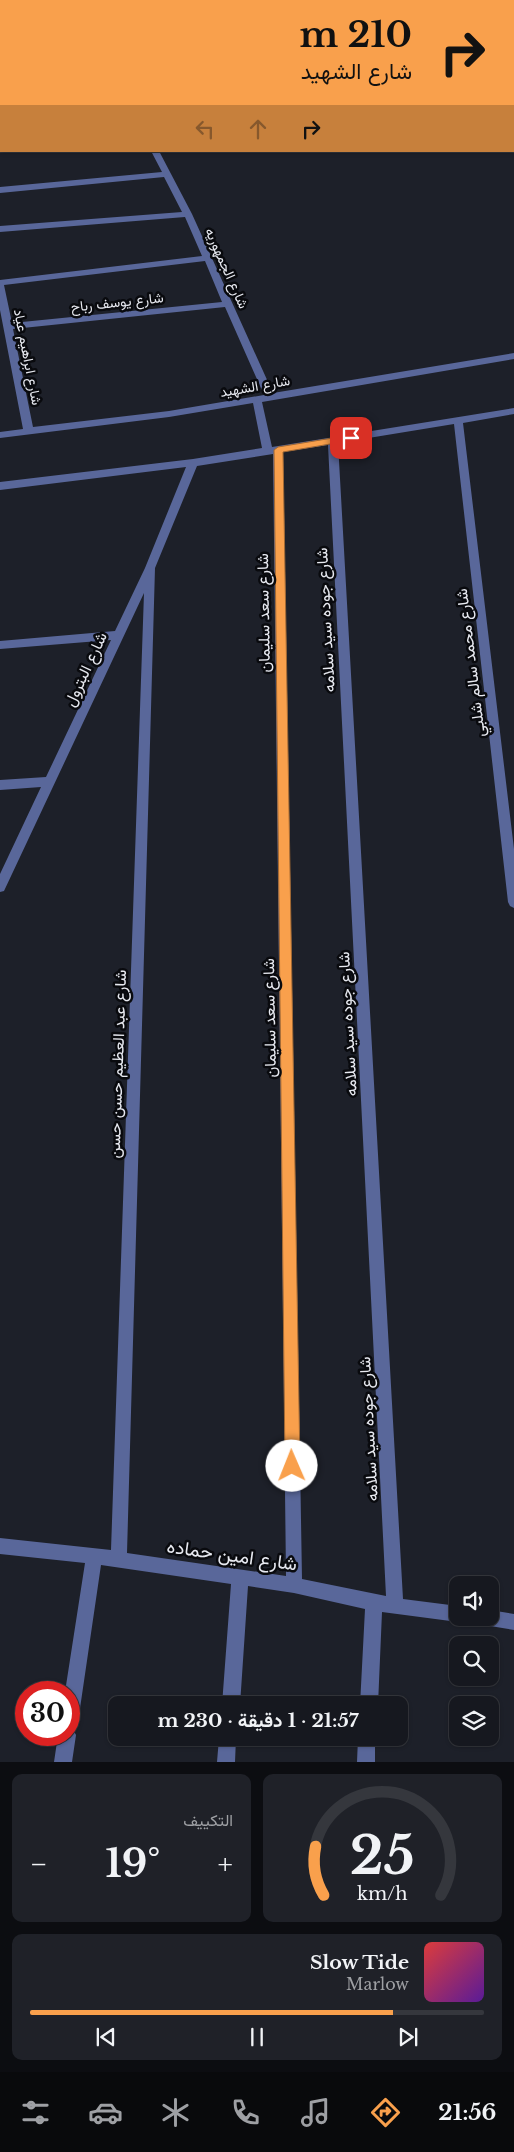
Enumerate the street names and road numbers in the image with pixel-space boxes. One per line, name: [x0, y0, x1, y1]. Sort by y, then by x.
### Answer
street label: شارع الجمهوريه: [199, 225, 253, 312]
street label: شارع يوسف رباح: [70, 288, 164, 318]
street label: شارع ابراهيم عياد: [8, 307, 46, 407]
street label: شارع الشهيد: [219, 371, 292, 403]
street label: شارع جوده سيد سلامه: [311, 547, 341, 693]
street label: شارع سعد سليمان: [252, 553, 276, 673]
street label: شارع محمد سالم شلبي: [451, 587, 493, 739]
street label: شارع البترول: [59, 629, 113, 710]
street label: شارع جوده سيد سلامه: [333, 951, 363, 1097]
street label: شارع سعد سليمان: [258, 958, 282, 1078]
street label: شارع عبد العظيم حسن حسن: [104, 969, 132, 1159]
street label: شارع جوده سيد سلامه: [354, 1356, 384, 1502]
street label: شارع امين حماده: [165, 1534, 299, 1577]

